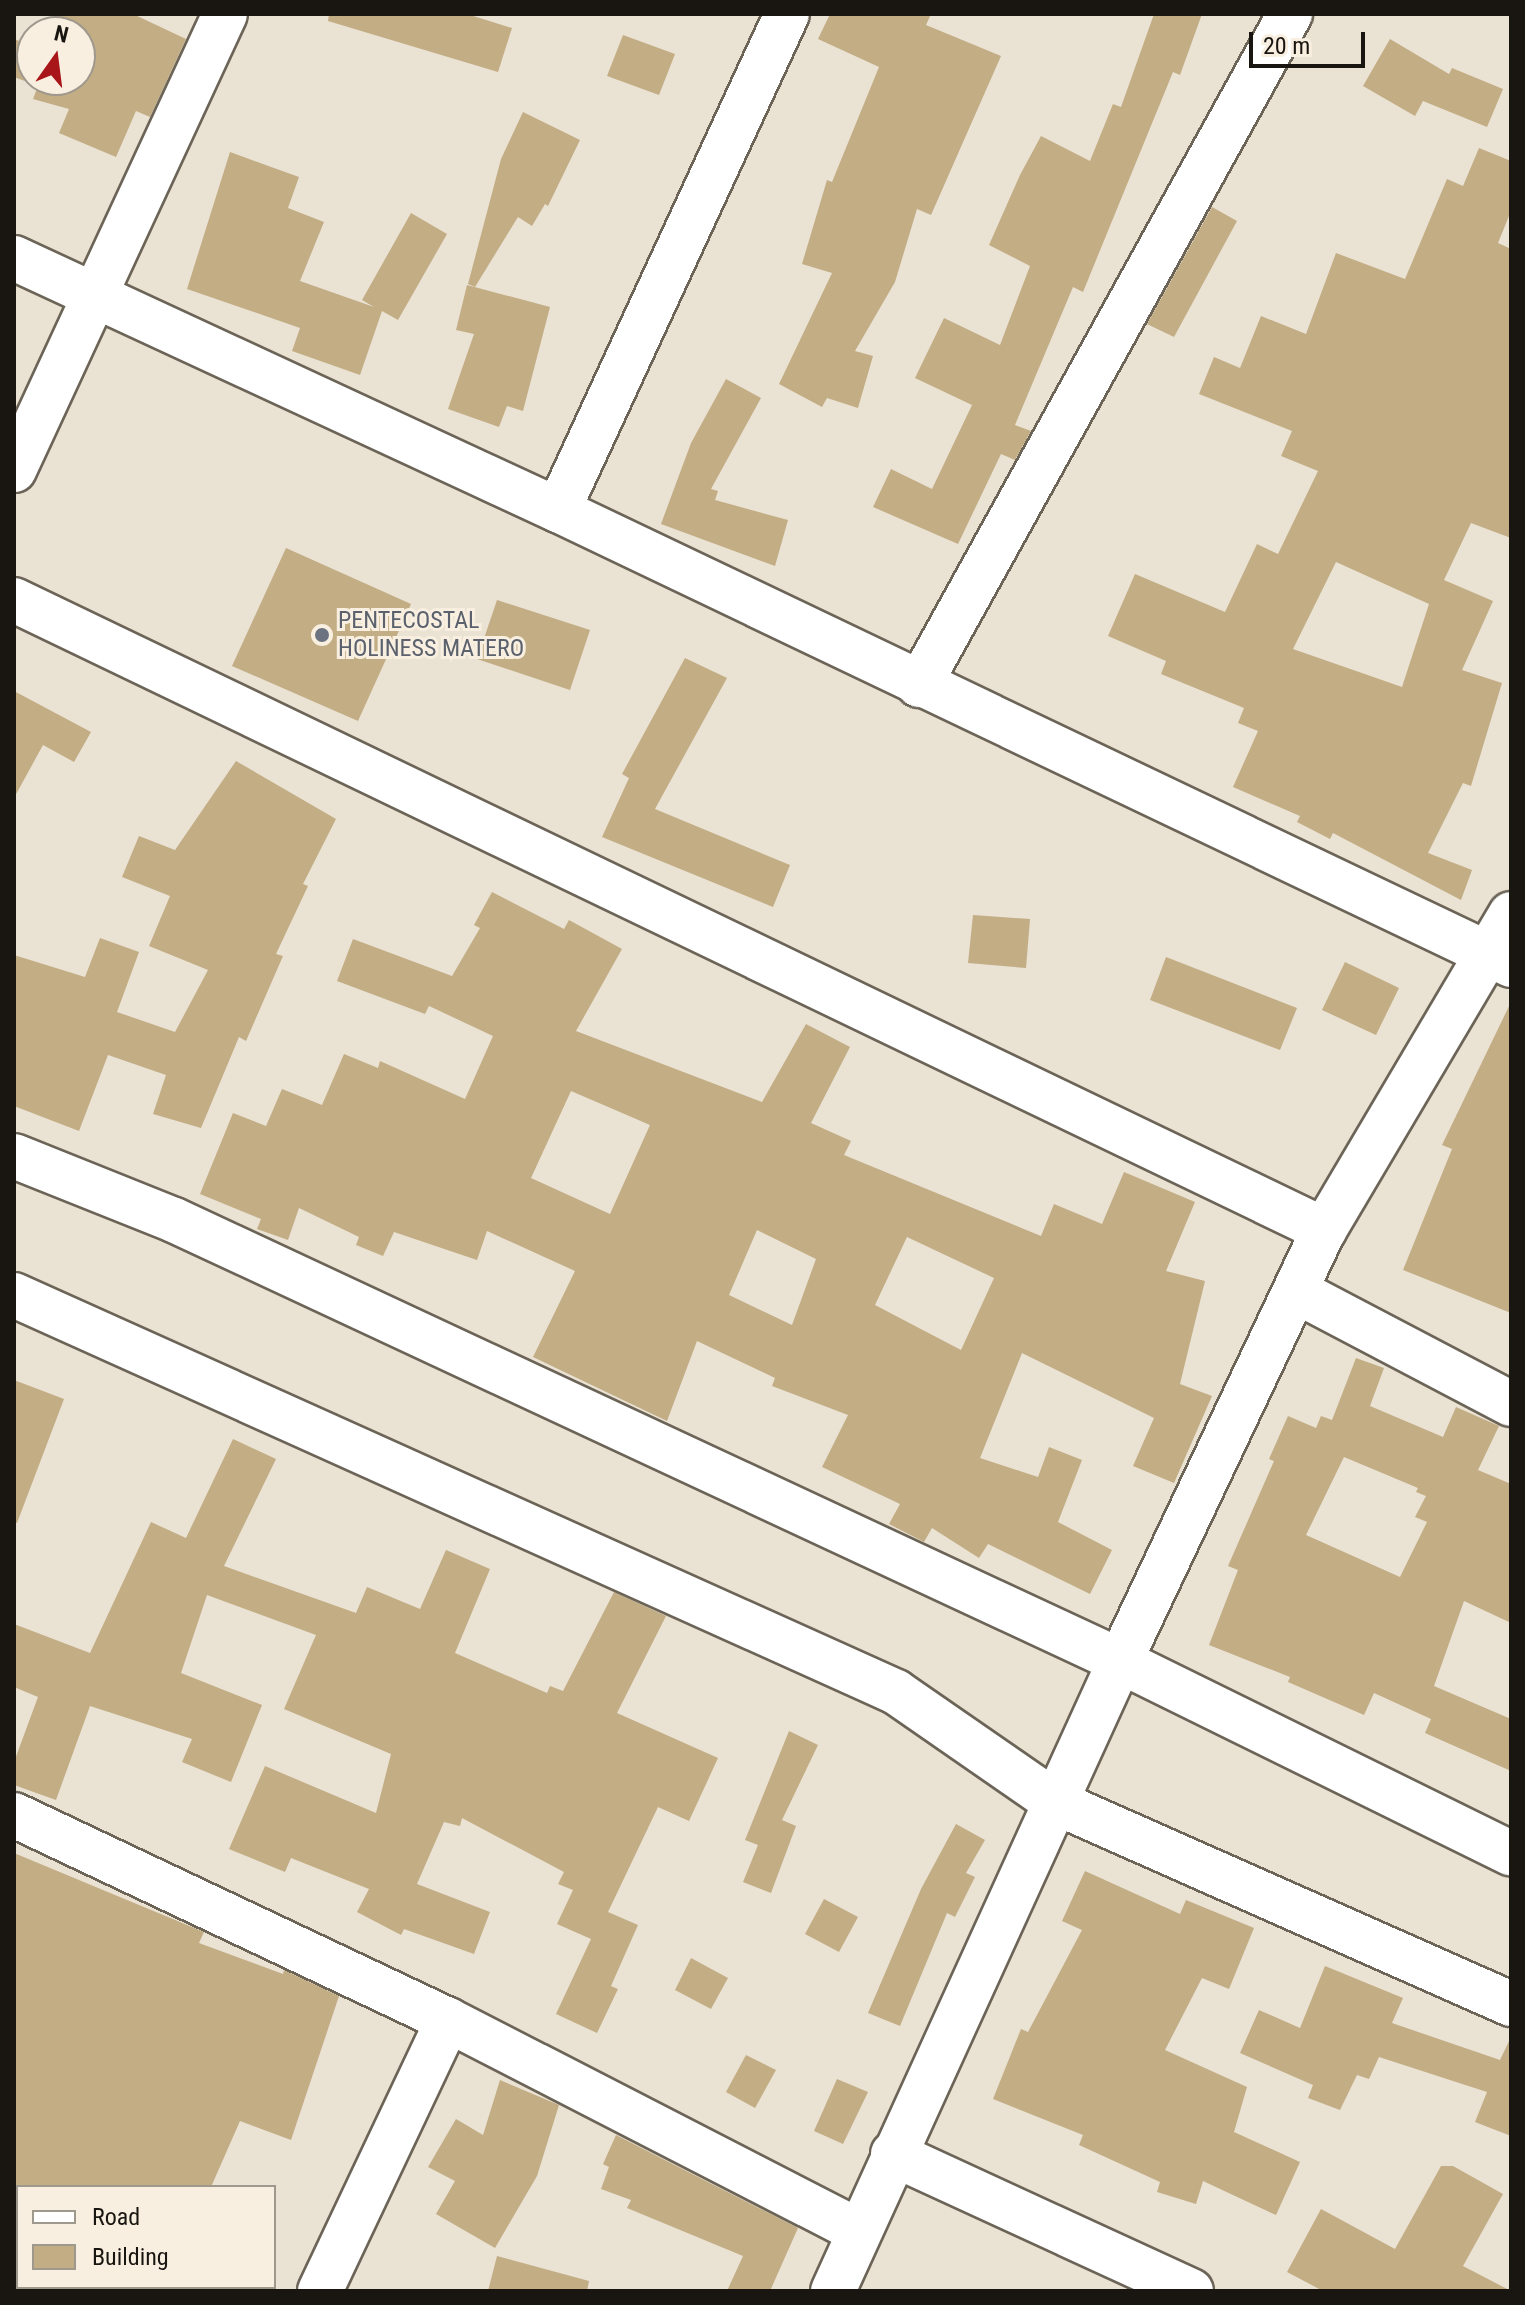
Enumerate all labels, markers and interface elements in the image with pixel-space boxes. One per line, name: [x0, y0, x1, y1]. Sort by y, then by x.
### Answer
north arrow: [16, 16, 96, 96]
scale bar: [1253, 16, 1369, 66]
text: N: [52, 20, 71, 48]
text: 20 m: [1263, 32, 1310, 60]
place label: PENTECOSTAL HOLINESS MATERO: [338, 607, 524, 663]
marker: PENTECOSTAL HOLINESS MATERO: [313, 626, 331, 644]
legend: [16, 2185, 276, 2289]
text: Road: [92, 2203, 140, 2231]
text: Building: [92, 2243, 169, 2271]

